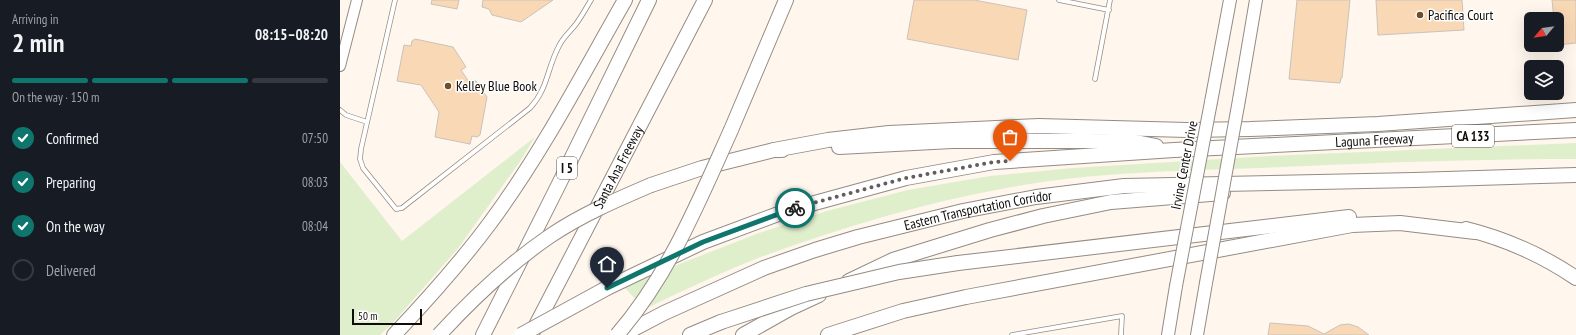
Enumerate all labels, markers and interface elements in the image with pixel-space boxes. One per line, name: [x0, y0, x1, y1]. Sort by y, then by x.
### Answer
place label: Pacifica Court: [1428, 6, 1494, 24]
marker: Pacifica Court: [1415, 10, 1425, 20]
text: Arriving in: [12, 11, 59, 28]
north arrow: [1524, 12, 1564, 52]
map controls: [1524, 12, 1564, 100]
text: 08:15–08:20: [255, 25, 328, 44]
text: 2 min: [12, 26, 65, 59]
button: layers: [1524, 60, 1564, 100]
place label: Kelley Blue Book: [456, 77, 537, 95]
marker: Kelley Blue Book: [443, 81, 453, 91]
text: On the way · 150 m: [12, 89, 99, 106]
street label: Irvine Center Drive: [1167, 119, 1201, 211]
pin: [993, 120, 1027, 161]
street label: Santa Ana Freeway: [589, 122, 648, 212]
road number: CA 133: [1452, 125, 1494, 147]
icon: bag: [999, 126, 1021, 148]
icon: check: [12, 127, 34, 149]
text: Confirmed: [46, 129, 99, 148]
street label: Laguna Freeway: [1335, 129, 1415, 151]
text: 07:50: [302, 130, 328, 147]
road number: I 5: [557, 157, 577, 179]
icon: check: [12, 171, 34, 193]
text: Preparing: [46, 173, 96, 192]
text: 08:03: [302, 174, 328, 191]
street label: Eastern Transportation Corridor: [902, 186, 1053, 234]
courier: [775, 188, 815, 228]
icon: bike: [784, 197, 806, 219]
icon: check: [12, 215, 34, 237]
text: On the way: [46, 217, 105, 236]
text: 08:04: [302, 218, 328, 235]
pin: [590, 247, 624, 288]
icon: home: [596, 253, 618, 275]
text: Delivered: [46, 261, 96, 280]
scale bar: [352, 307, 422, 326]
text: 50 m: [358, 309, 377, 323]

